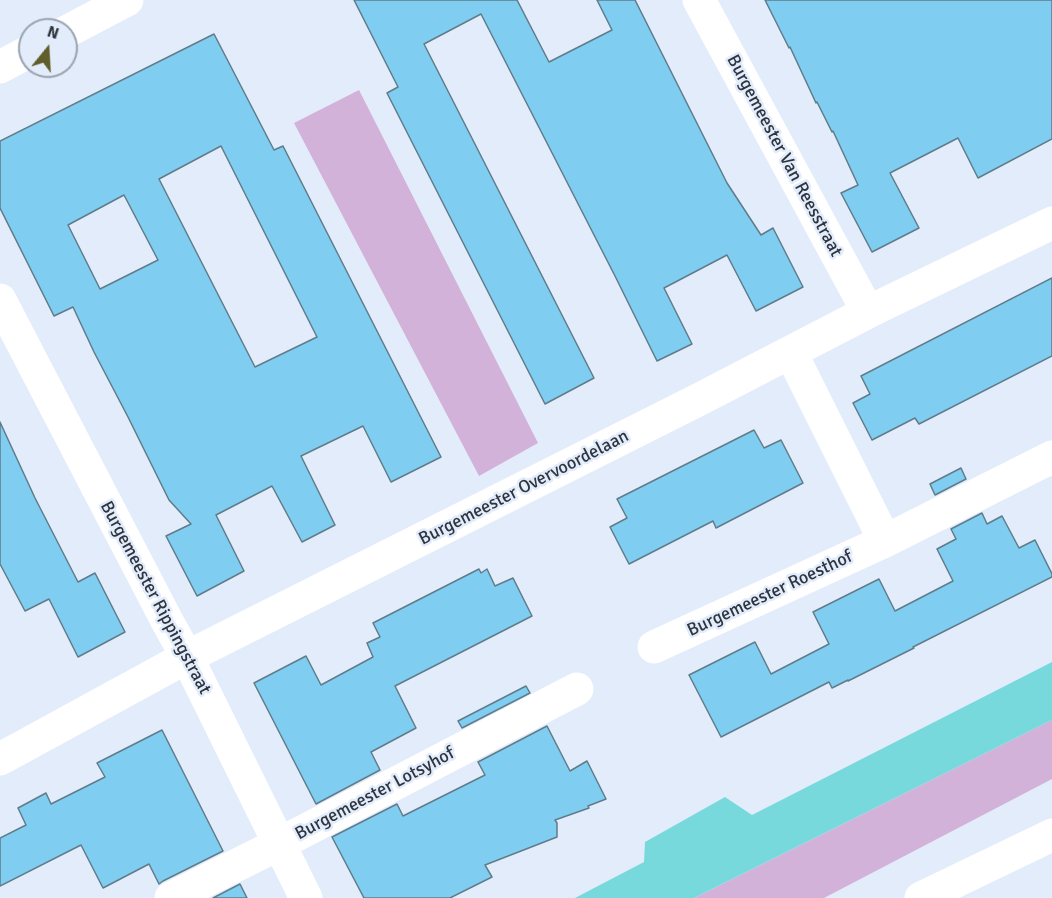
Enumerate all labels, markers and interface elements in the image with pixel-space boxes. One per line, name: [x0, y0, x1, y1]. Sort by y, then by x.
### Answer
north arrow: [18, 18, 78, 78]
text: N: [45, 22, 61, 44]
street label: Burgemeester Van Reesstraat: [721, 51, 847, 261]
street label: Burgemeester Overvoordelaan: [415, 426, 633, 550]
street label: Burgemeester Rippingstraat: [95, 498, 215, 698]
street label: Burgemeester Roesthof: [684, 546, 856, 642]
street label: Burgemeester Lotsyhof: [292, 743, 458, 845]

